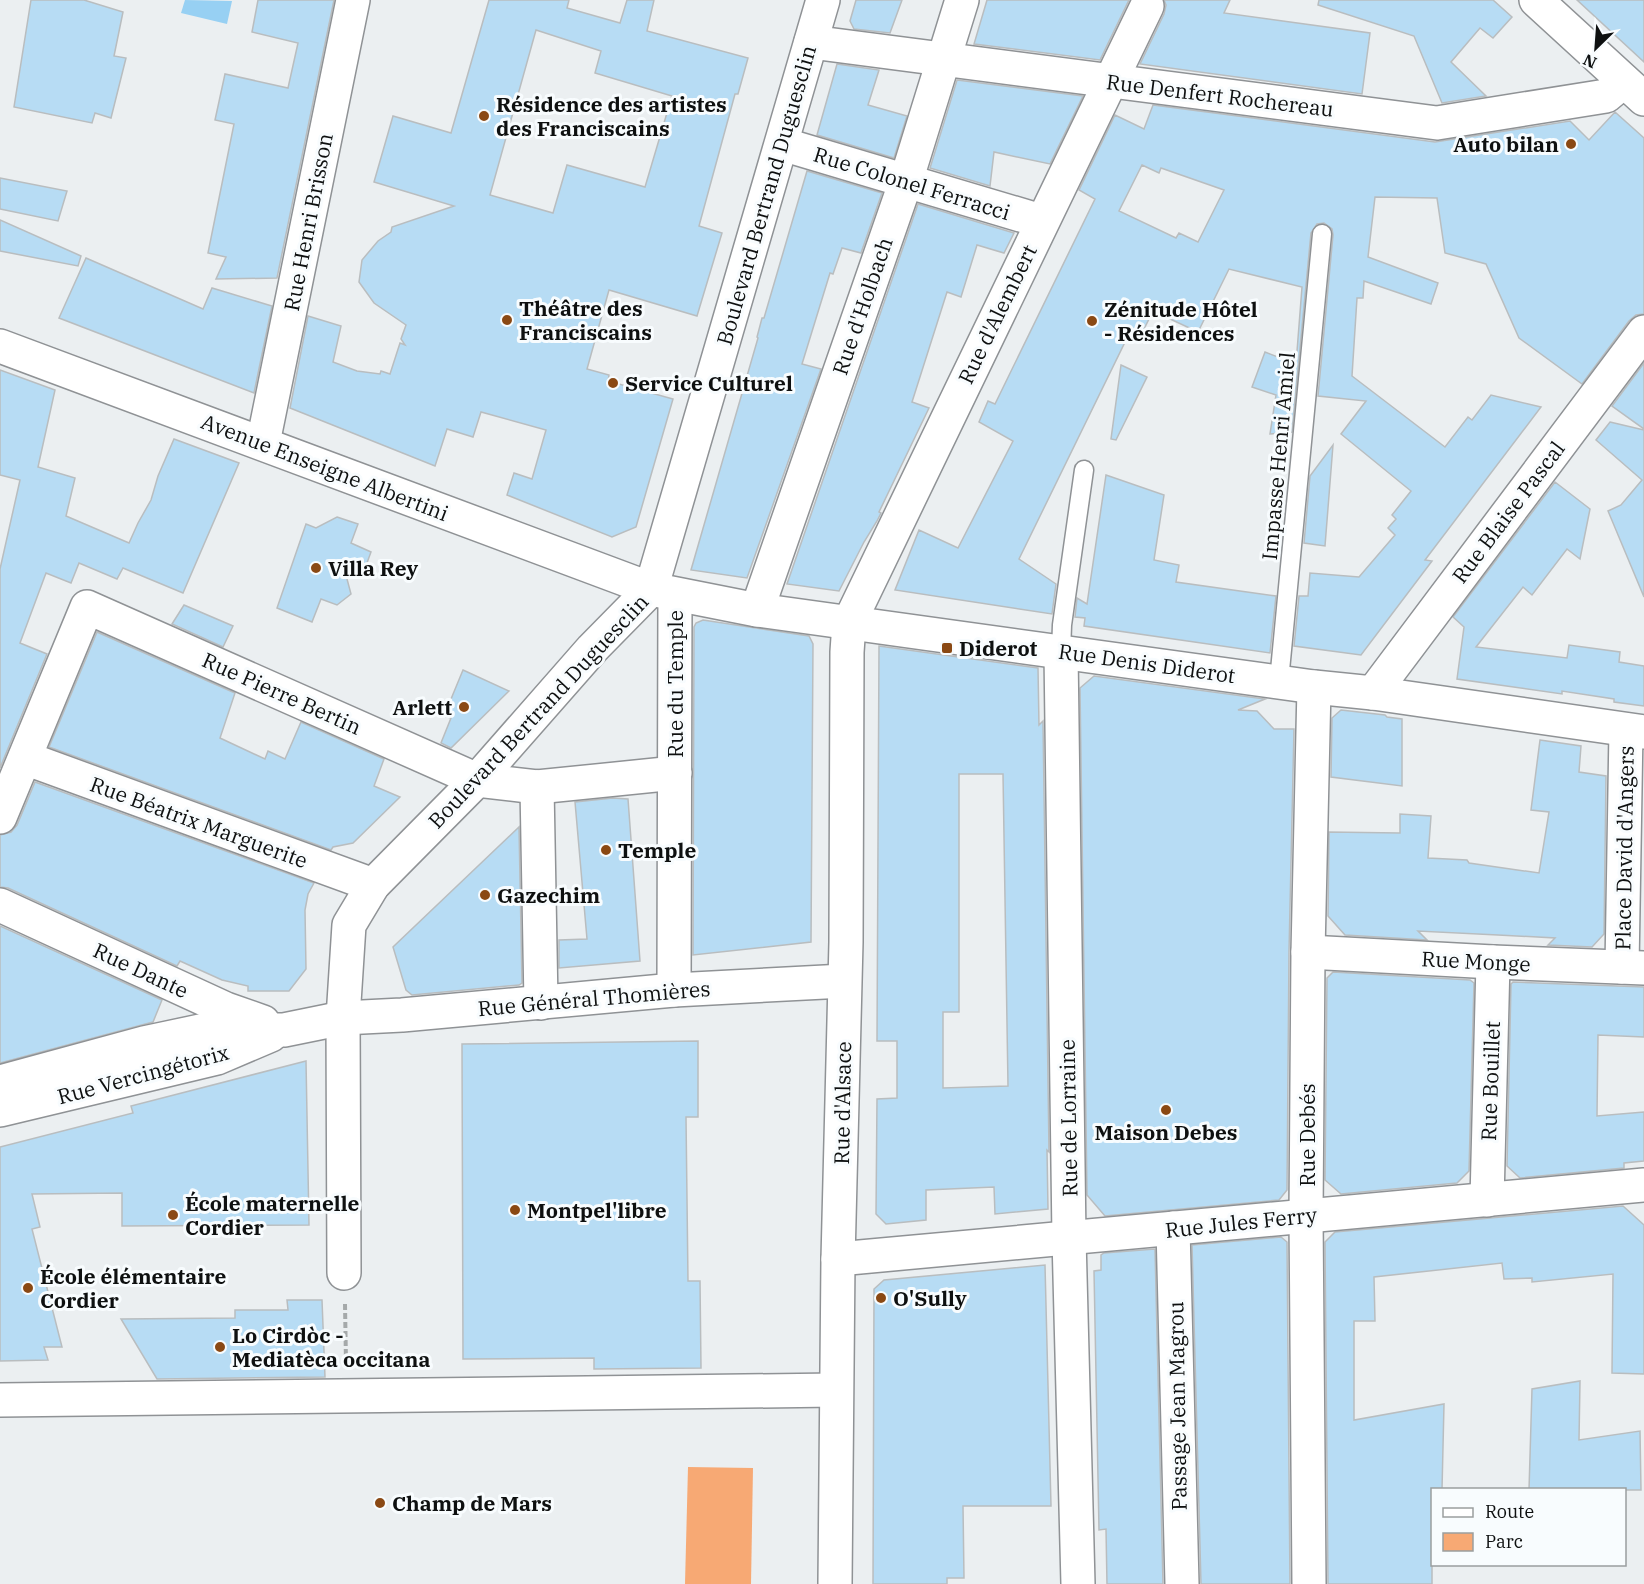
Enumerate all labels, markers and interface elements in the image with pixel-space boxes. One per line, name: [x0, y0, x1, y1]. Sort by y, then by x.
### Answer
north arrow: [1566, 18, 1626, 78]
street label: Boulevard Bertrand Duguesclin: [710, 42, 822, 348]
text: N: [1580, 50, 1600, 73]
street label: Rue Denfert Rochereau: [1105, 67, 1335, 123]
place label: Résidence des artistes des Franciscains: [496, 90, 727, 142]
marker: Résidence des artistes des Franciscains: [477, 109, 491, 123]
place label: Auto bilan: [1453, 130, 1559, 158]
street label: Rue Henri Brisson: [277, 131, 339, 313]
marker: Auto bilan: [1564, 137, 1578, 151]
street label: Rue Colonel Ferracci: [810, 140, 1014, 226]
street label: Rue d'Holbach: [825, 233, 899, 379]
street label: Rue d'Alembert: [951, 240, 1043, 388]
place label: Théâtre des Franciscains: [519, 294, 652, 346]
place label: Zénitude Hôtel - Résidences: [1104, 295, 1258, 347]
marker: Théâtre des Franciscains: [500, 313, 514, 327]
marker: Zénitude Hôtel - Résidences: [1085, 314, 1099, 328]
street label: Impasse Henri Amiel: [1255, 351, 1301, 561]
place label: Service Culturel: [625, 369, 793, 397]
marker: Service Culturel: [606, 376, 620, 390]
street label: Avenue Enseigne Albertini: [197, 407, 453, 527]
street label: Rue Blaise Pascal: [1445, 435, 1571, 589]
place label: Villa Rey: [328, 554, 418, 582]
marker: Villa Rey: [309, 561, 323, 575]
street label: Boulevard Bertrand Duguesclin: [422, 588, 654, 834]
street label: Rue du Temple: [661, 610, 689, 758]
place label: Diderot: [959, 634, 1038, 662]
street label: Rue Denis Diderot: [1057, 637, 1237, 689]
marker: Diderot: [940, 641, 954, 655]
street label: Rue Pierre Bertin: [198, 645, 366, 741]
place label: Arlett: [393, 693, 452, 721]
marker: Arlett: [457, 700, 471, 714]
street label: Place David d'Angers: [1608, 745, 1640, 951]
street label: Rue Béatrix Marguerite: [86, 770, 312, 874]
place label: Temple: [618, 836, 696, 864]
marker: Temple: [599, 843, 613, 857]
place label: Gazechim: [497, 881, 600, 909]
marker: Gazechim: [478, 888, 492, 902]
street label: Rue Dante: [89, 936, 193, 1004]
street label: Rue Monge: [1421, 944, 1531, 978]
street label: Rue Général Thomières: [476, 974, 712, 1022]
street label: Rue Bouillet: [1474, 1021, 1506, 1141]
street label: Rue Vercingétorix: [54, 1038, 232, 1110]
street label: Rue de Lorraine: [1053, 1039, 1083, 1197]
street label: Rue d'Alsace: [827, 1041, 857, 1165]
street label: Rue Debés: [1293, 1083, 1321, 1187]
marker: Maison Debes: [1159, 1103, 1173, 1117]
place label: Maison Debes: [1094, 1118, 1238, 1146]
place label: École maternelle Cordier: [185, 1189, 359, 1241]
place label: Montpel'libre: [527, 1196, 667, 1224]
street label: Rue Jules Ferry: [1164, 1200, 1319, 1244]
marker: Montpel'libre: [508, 1203, 522, 1217]
marker: École maternelle Cordier: [166, 1208, 180, 1222]
place label: École élémentaire Cordier: [40, 1262, 227, 1314]
marker: École élémentaire Cordier: [21, 1281, 35, 1295]
place label: O'Sully: [893, 1284, 967, 1312]
marker: O'Sully: [874, 1291, 888, 1305]
street label: Passage Jean Magrou: [1161, 1301, 1193, 1511]
place label: Lo Cirdòc - Mediatèca occitana: [232, 1321, 430, 1373]
marker: Lo Cirdòc - Mediatèca occitana: [213, 1340, 227, 1354]
legend: [1431, 1488, 1626, 1566]
place label: Champ de Mars: [392, 1489, 552, 1517]
marker: Champ de Mars: [373, 1496, 387, 1510]
text: Route: [1485, 1500, 1534, 1523]
text: Parc: [1485, 1530, 1523, 1553]

